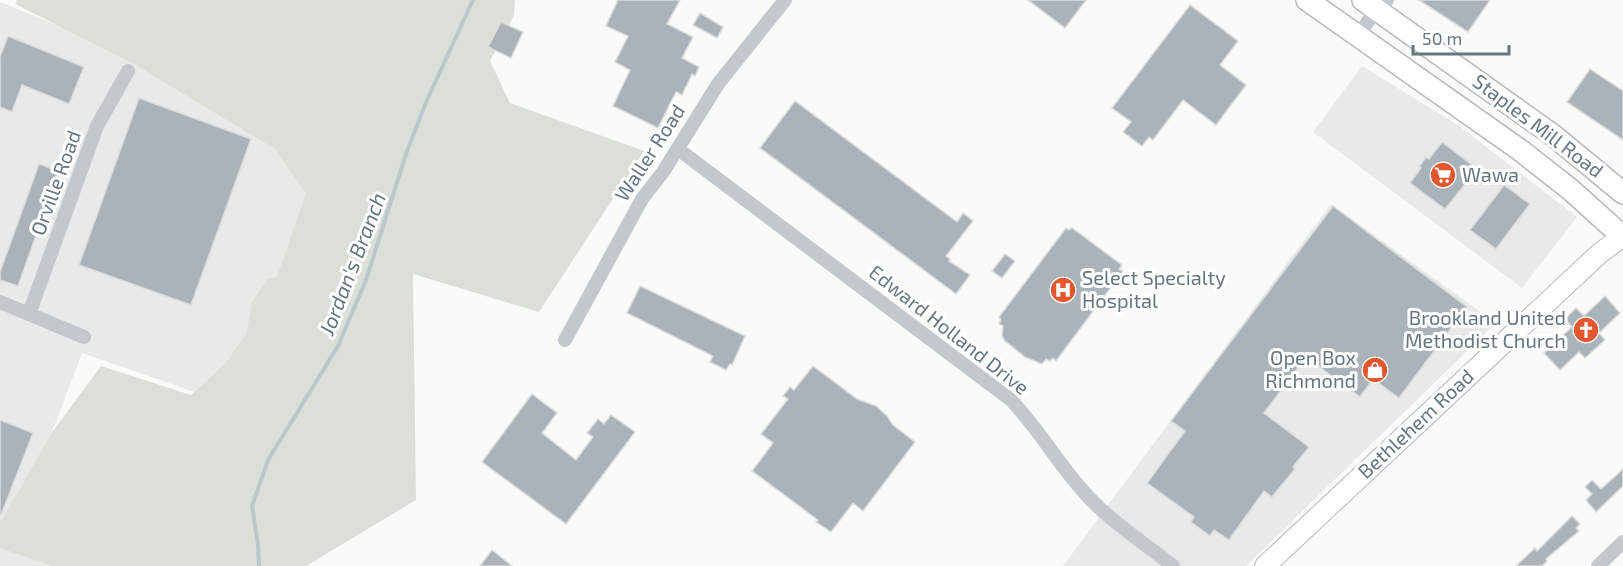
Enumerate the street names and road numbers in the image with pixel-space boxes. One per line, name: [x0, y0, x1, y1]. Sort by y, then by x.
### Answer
street label: Staples Mill Road: [1469, 68, 1609, 182]
street label: Waller Road: [609, 100, 689, 205]
street label: Orville Road: [25, 127, 85, 238]
street label: Edward Holland Drive: [865, 259, 1034, 399]
street label: Bethlehem Road: [1352, 364, 1478, 483]

